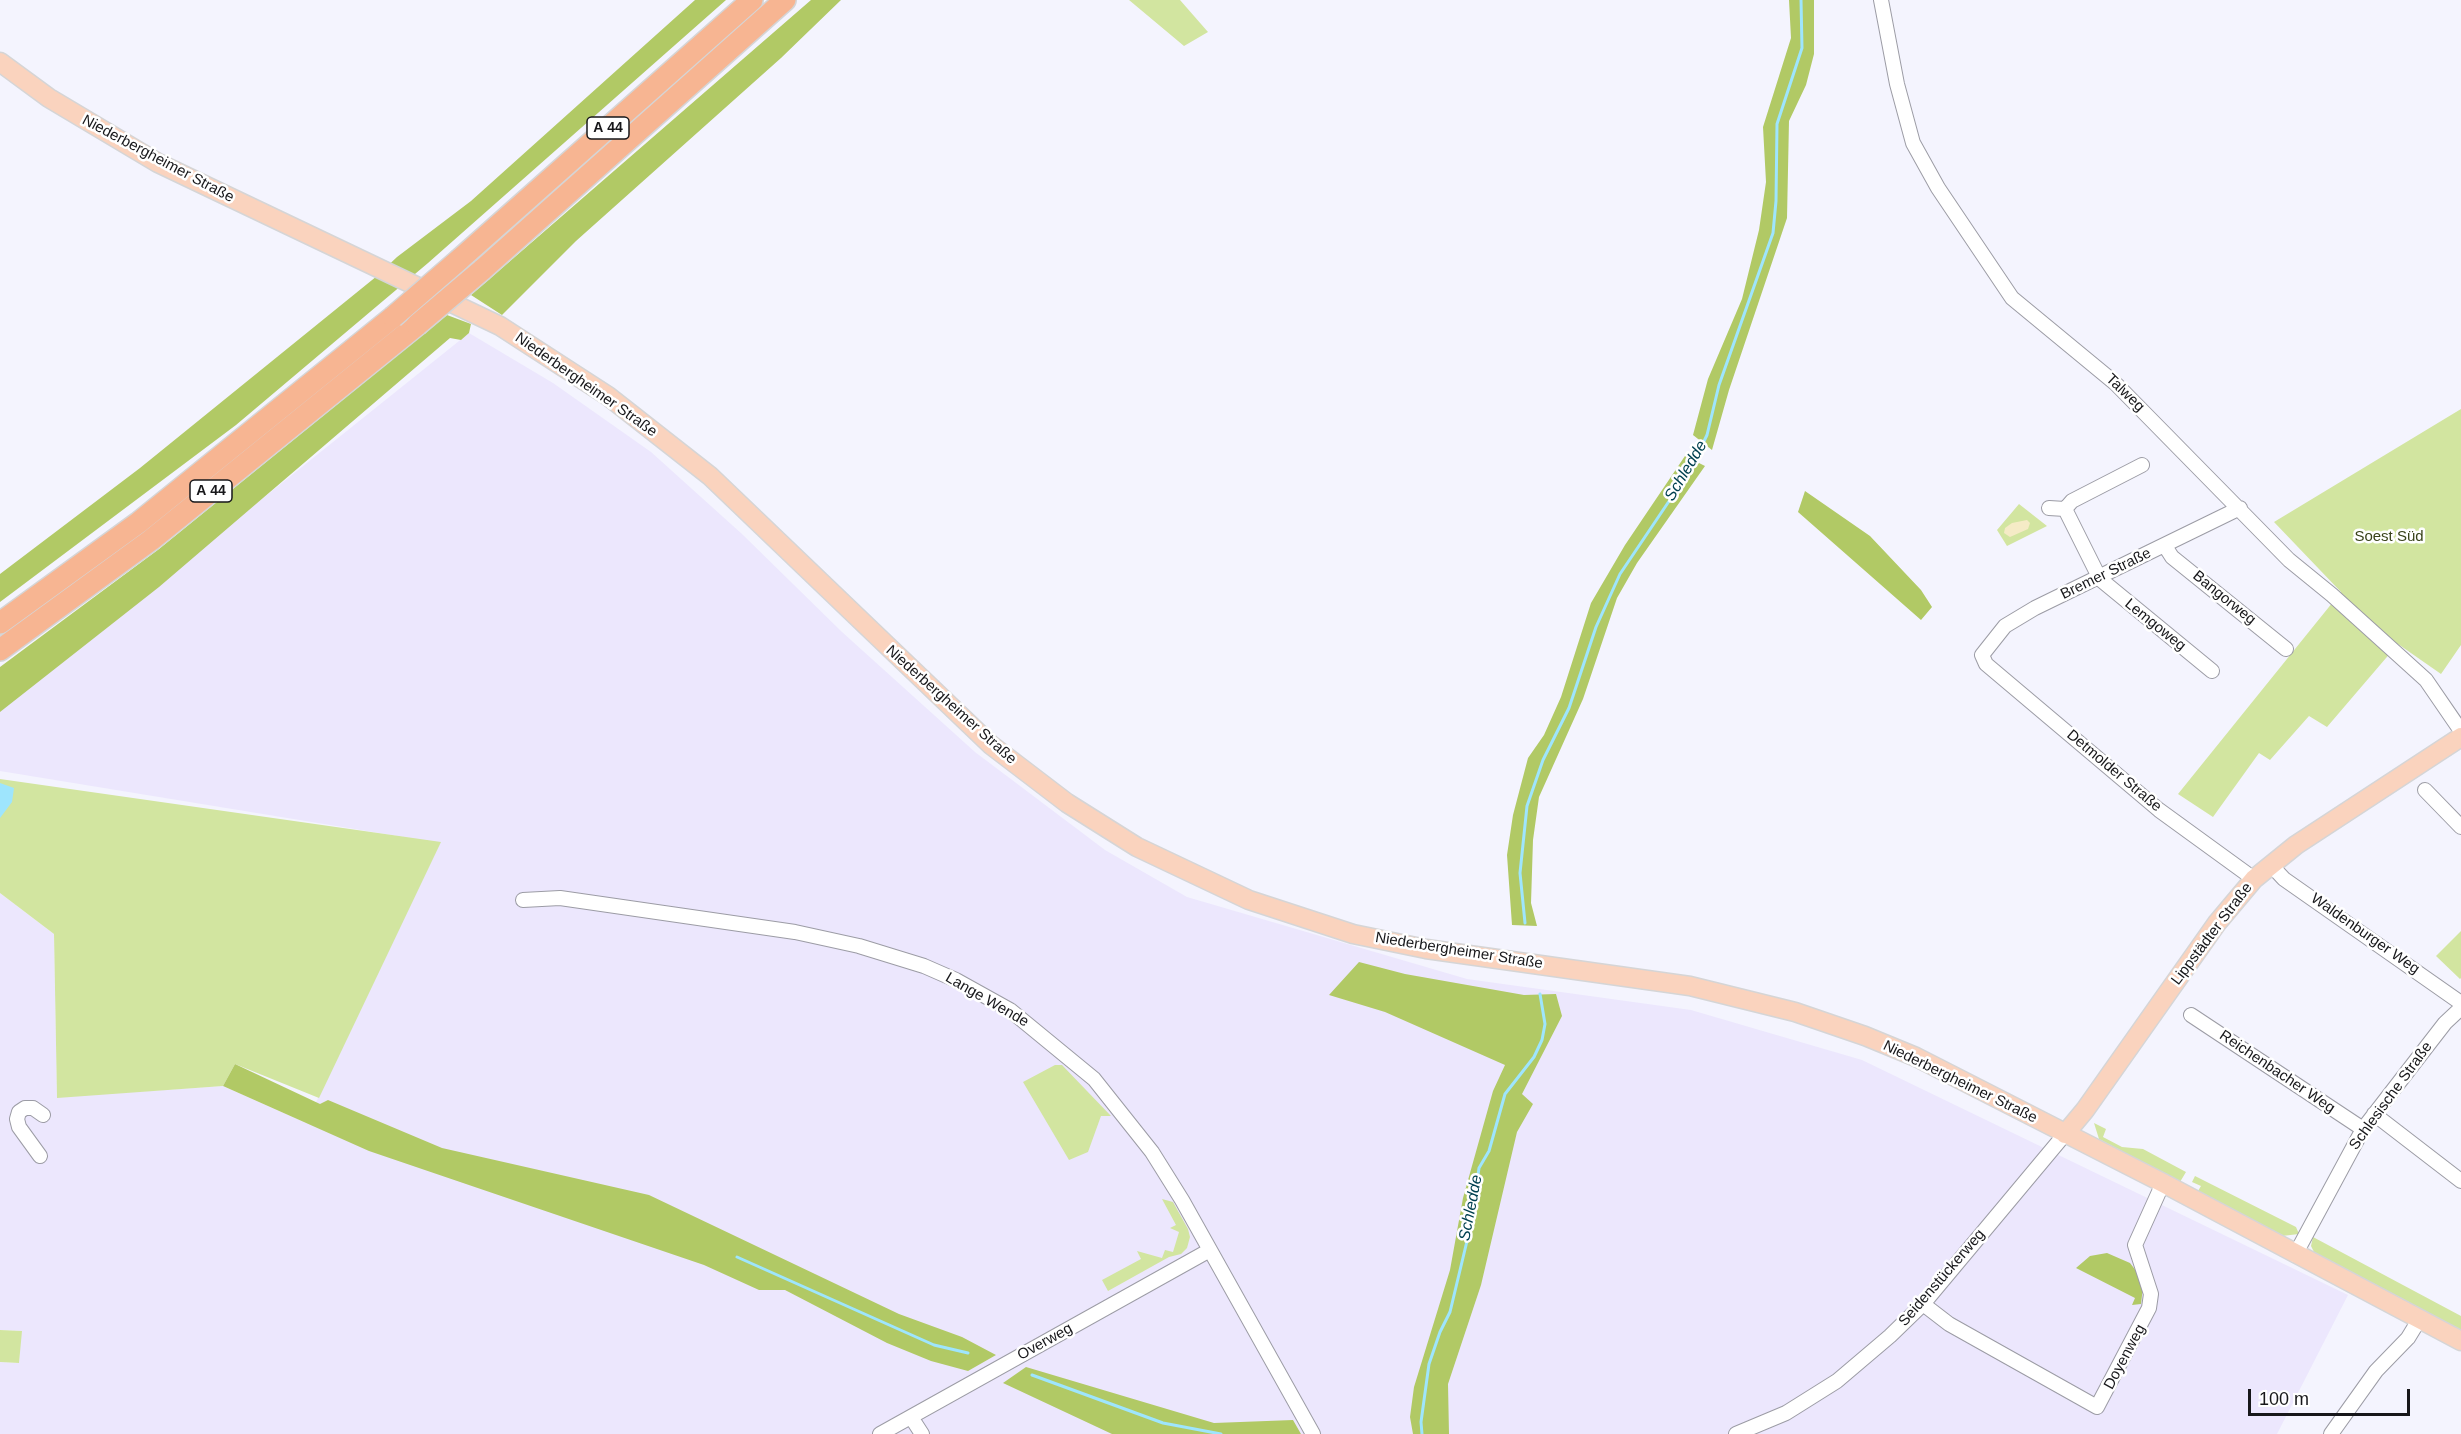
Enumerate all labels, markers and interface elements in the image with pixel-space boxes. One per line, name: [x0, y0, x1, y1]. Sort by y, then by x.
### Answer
street label: Niederbergheimer Straße: [79, 111, 237, 207]
road number: A 44: [587, 117, 629, 139]
street label: Niederbergheimer Straße: [512, 329, 660, 441]
street label: Talweg: [2102, 370, 2148, 416]
water label: Schledde: [1661, 437, 1711, 505]
road number: A 44: [190, 480, 232, 502]
park label: Soest Süd: [2354, 528, 2424, 546]
street label: Bremer Straße: [2058, 544, 2154, 604]
street label: Bangorweg: [2189, 567, 2259, 629]
street label: Lemgoweg: [2121, 595, 2189, 655]
street label: Niederbergheimer Straße: [882, 642, 1020, 768]
street label: Detmolder Straße: [2063, 726, 2165, 816]
street label: Lippstädter Straße: [2168, 879, 2256, 989]
street label: Waldenburger Weg: [2307, 890, 2423, 978]
street label: Niederbergheimer Straße: [1374, 929, 1544, 973]
street label: Lange Wende: [942, 969, 1032, 1031]
street label: Reichenbacher Weg: [2216, 1027, 2338, 1117]
street label: Niederbergheimer Straße: [1880, 1037, 2040, 1127]
street label: Schlesische Straße: [2346, 1038, 2436, 1154]
water label: Schledde: [1455, 1173, 1487, 1243]
street label: Seidenstückerweg: [1895, 1226, 1989, 1330]
street label: Overweg: [1014, 1320, 1076, 1364]
street label: Doyenweg: [2100, 1321, 2150, 1393]
scale bar: [2251, 1377, 2413, 1415]
text: 100 m: [2259, 1389, 2309, 1409]

